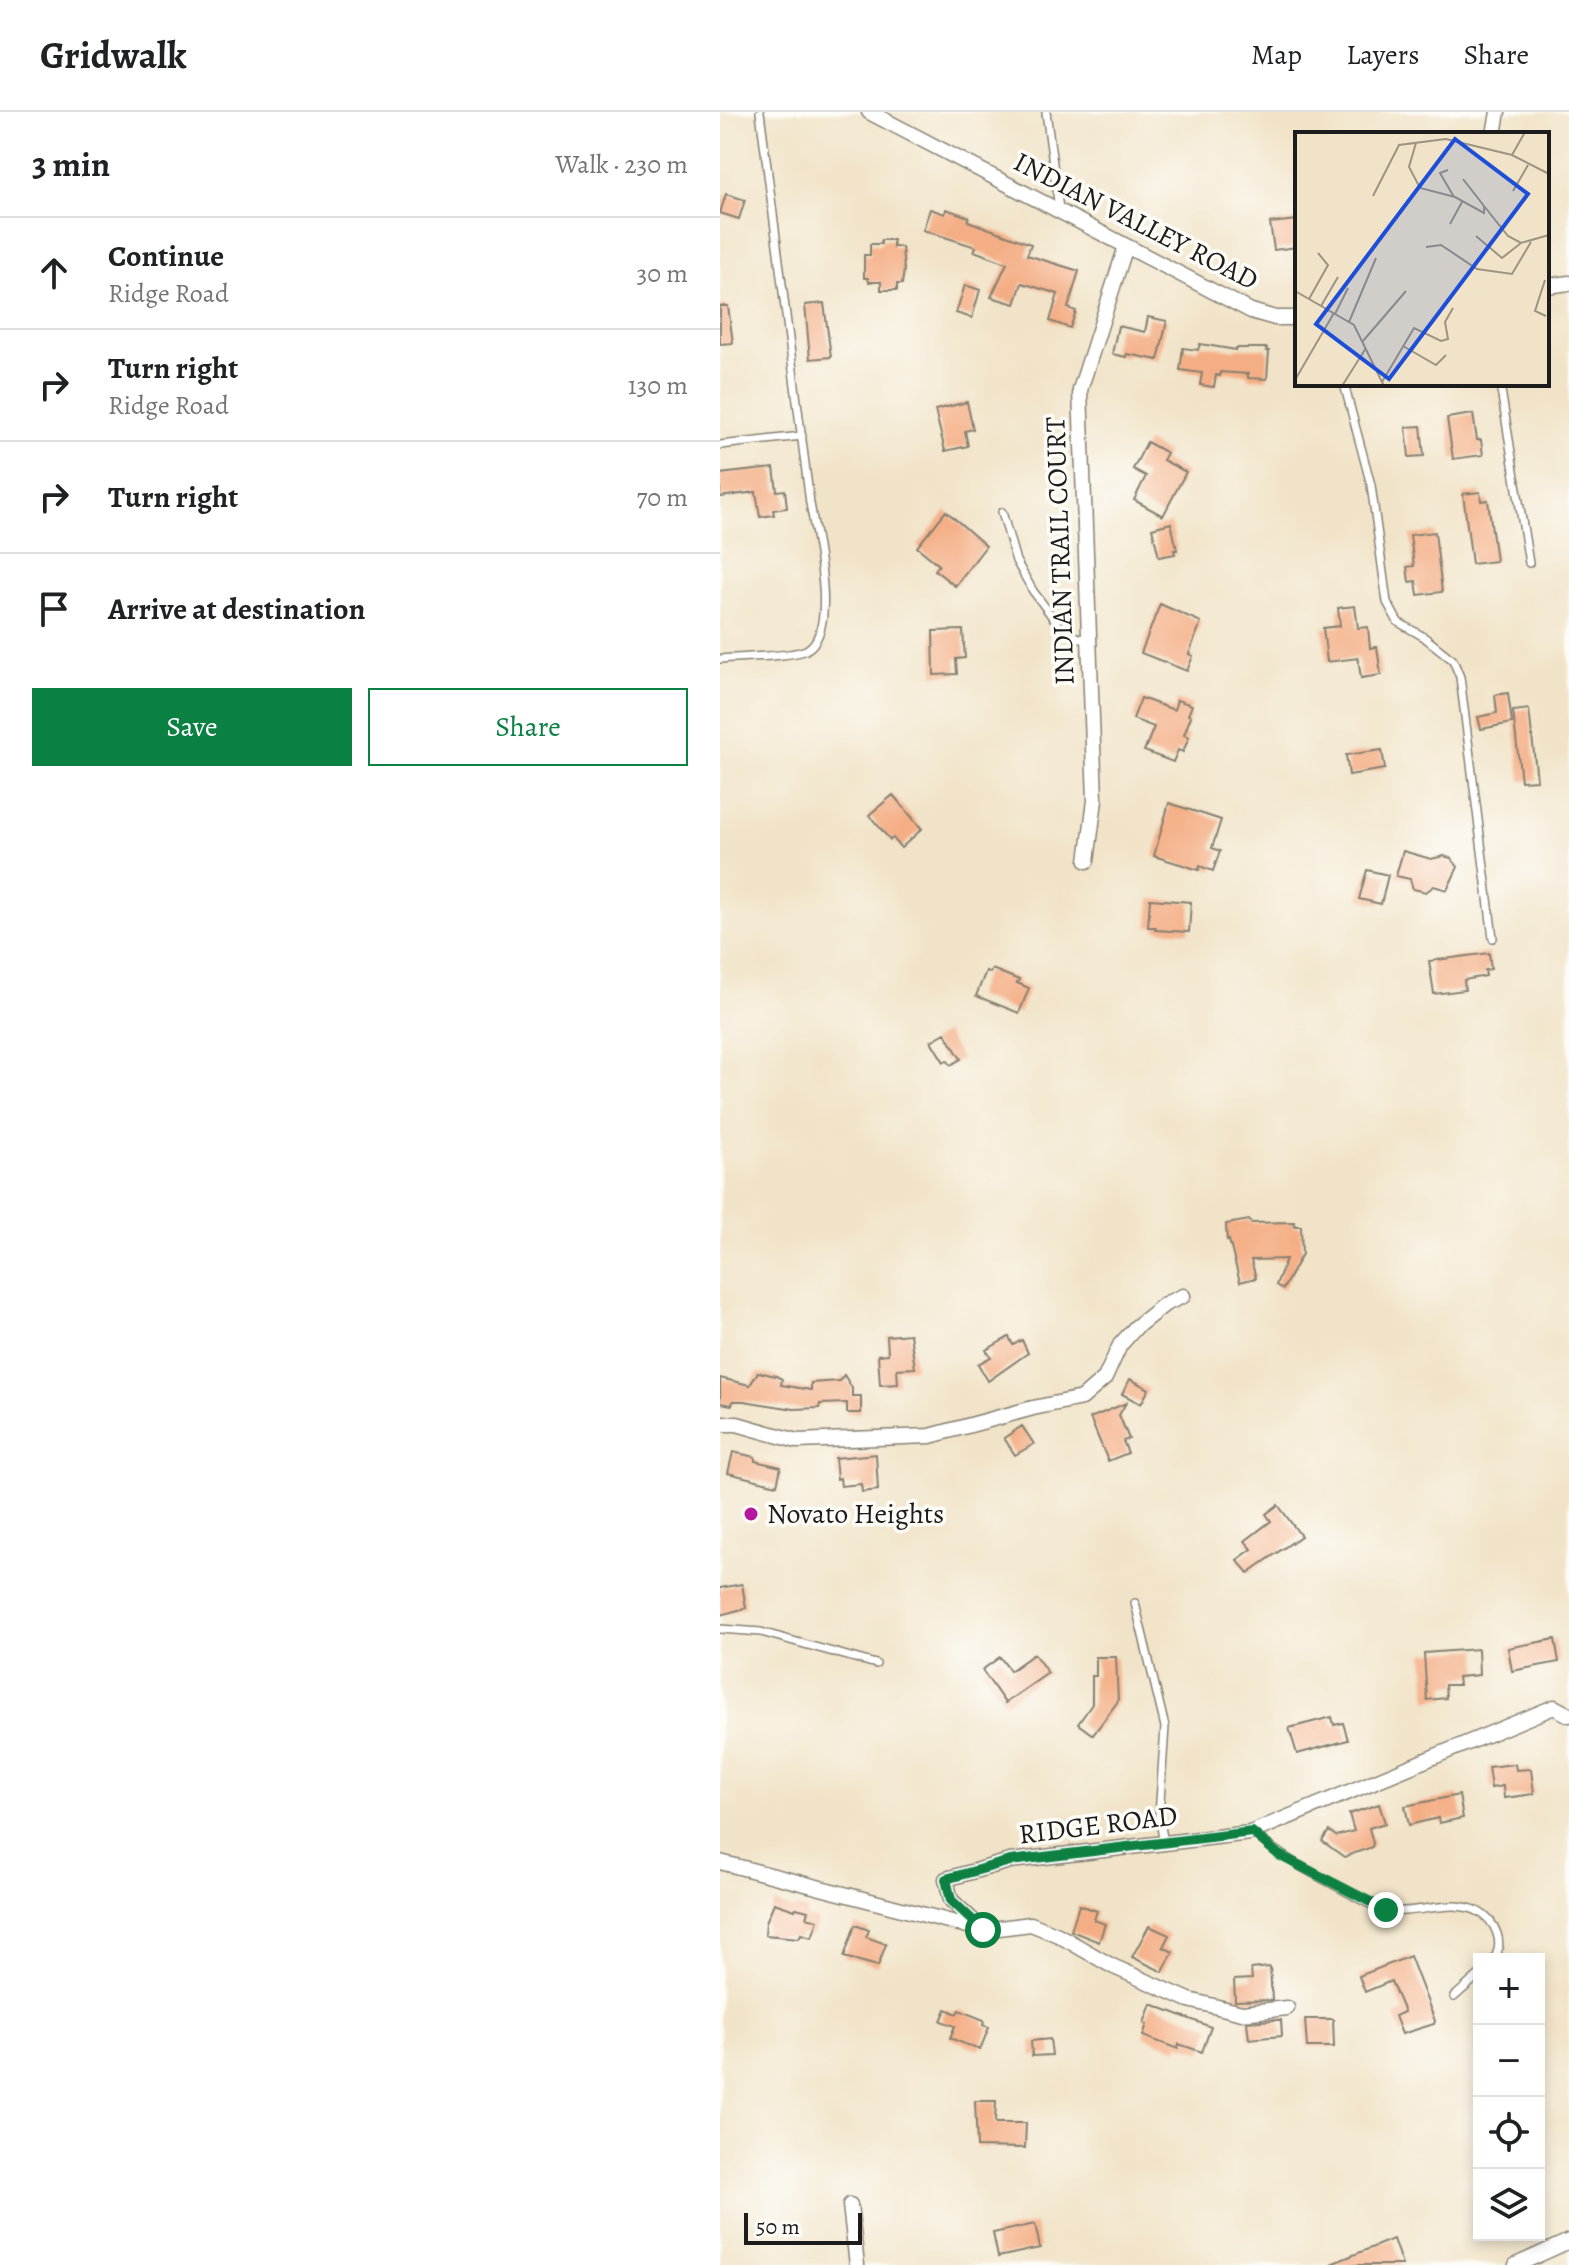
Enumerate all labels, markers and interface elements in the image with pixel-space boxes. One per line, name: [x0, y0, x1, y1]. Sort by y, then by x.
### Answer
text: Gridwalk: [40, 29, 187, 81]
text: Map: [1251, 36, 1302, 74]
text: Layers: [1346, 36, 1419, 74]
text: Share: [1463, 36, 1529, 74]
inset map: [1295, 132, 1549, 386]
text: 3 min: [32, 141, 110, 188]
street label: INDIAN VALLEY ROAD: [1007, 143, 1265, 299]
text: Walk · 230 m: [555, 147, 688, 182]
text: Continue: [108, 236, 224, 276]
icon: ahead: [32, 251, 76, 295]
text: 30 m: [637, 256, 688, 291]
text: Ridge Road: [108, 276, 229, 311]
text: Turn right: [108, 348, 238, 388]
icon: right: [32, 363, 76, 407]
text: 130 m: [628, 368, 688, 403]
text: Ridge Road: [108, 388, 229, 423]
street label: INDIAN TRAIL COURT: [1036, 416, 1084, 686]
icon: right: [32, 475, 76, 519]
text: Turn right: [108, 477, 238, 517]
text: 70 m: [636, 480, 688, 515]
icon: arrive: [32, 587, 76, 631]
text: Arrive at destination: [108, 589, 365, 629]
button: Save: [32, 688, 352, 766]
button: Share: [368, 688, 688, 766]
place label: Novato Heights: [767, 1495, 944, 1533]
marker: Novato Heights: [742, 1505, 760, 1523]
street label: RIDGE ROAD: [1016, 1796, 1180, 1854]
route end: [1368, 1892, 1404, 1928]
route start: [965, 1912, 1001, 1948]
map controls: [1473, 1953, 1545, 2241]
button: +: [1473, 1953, 1545, 2025]
button: −: [1473, 2025, 1545, 2097]
button: locate: [1473, 2097, 1545, 2169]
button: layers: [1473, 2169, 1545, 2241]
scale bar: [744, 2209, 862, 2245]
text: 50 m: [756, 2212, 800, 2242]

